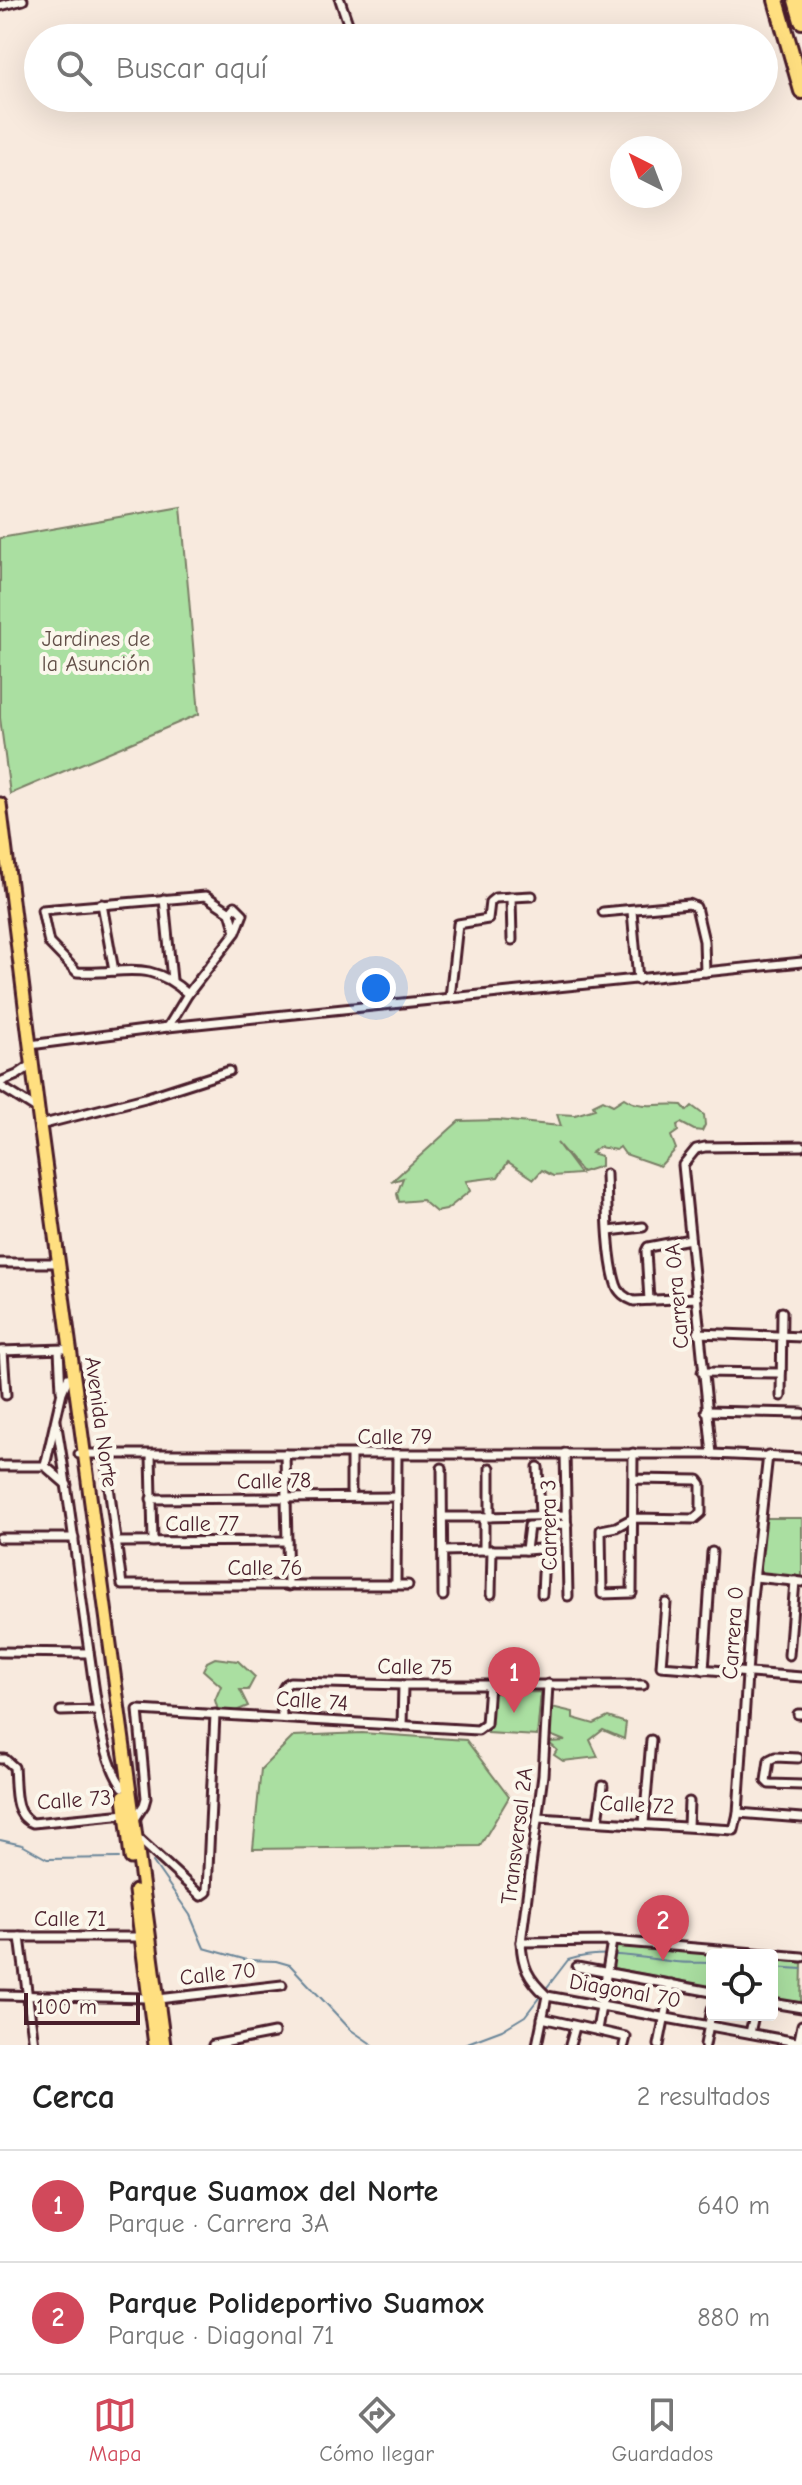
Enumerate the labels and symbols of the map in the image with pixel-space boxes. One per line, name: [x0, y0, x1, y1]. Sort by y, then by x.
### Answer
north arrow: [610, 136, 682, 208]
park label: Jardines de la Asunción: [42, 626, 150, 677]
your location: [356, 968, 396, 1008]
street label: Carrera 0A: [659, 1242, 695, 1350]
street label: Avenida Norte: [79, 1355, 123, 1489]
street label: Calle 79: [358, 1424, 432, 1450]
street label: Calle 78: [237, 1467, 311, 1495]
street label: Carrera 3: [535, 1479, 563, 1571]
street label: Calle 77: [165, 1511, 239, 1537]
street label: Calle 76: [227, 1555, 303, 1581]
street label: Carrera 0: [717, 1586, 749, 1680]
pin: 1: [488, 1647, 540, 1713]
street label: Calle 75: [377, 1653, 453, 1681]
street label: Calle 74: [275, 1686, 349, 1716]
street label: Transversal 2A: [496, 1766, 538, 1906]
street label: Calle 73: [36, 1784, 112, 1816]
street label: Calle 72: [599, 1790, 675, 1820]
pin: 2: [637, 1895, 689, 1961]
street label: Calle 71: [34, 1906, 106, 1932]
street label: Calle 70: [179, 1957, 257, 1991]
street label: Diagonal 70: [567, 1968, 683, 2014]
scale bar: [24, 1989, 140, 2025]

